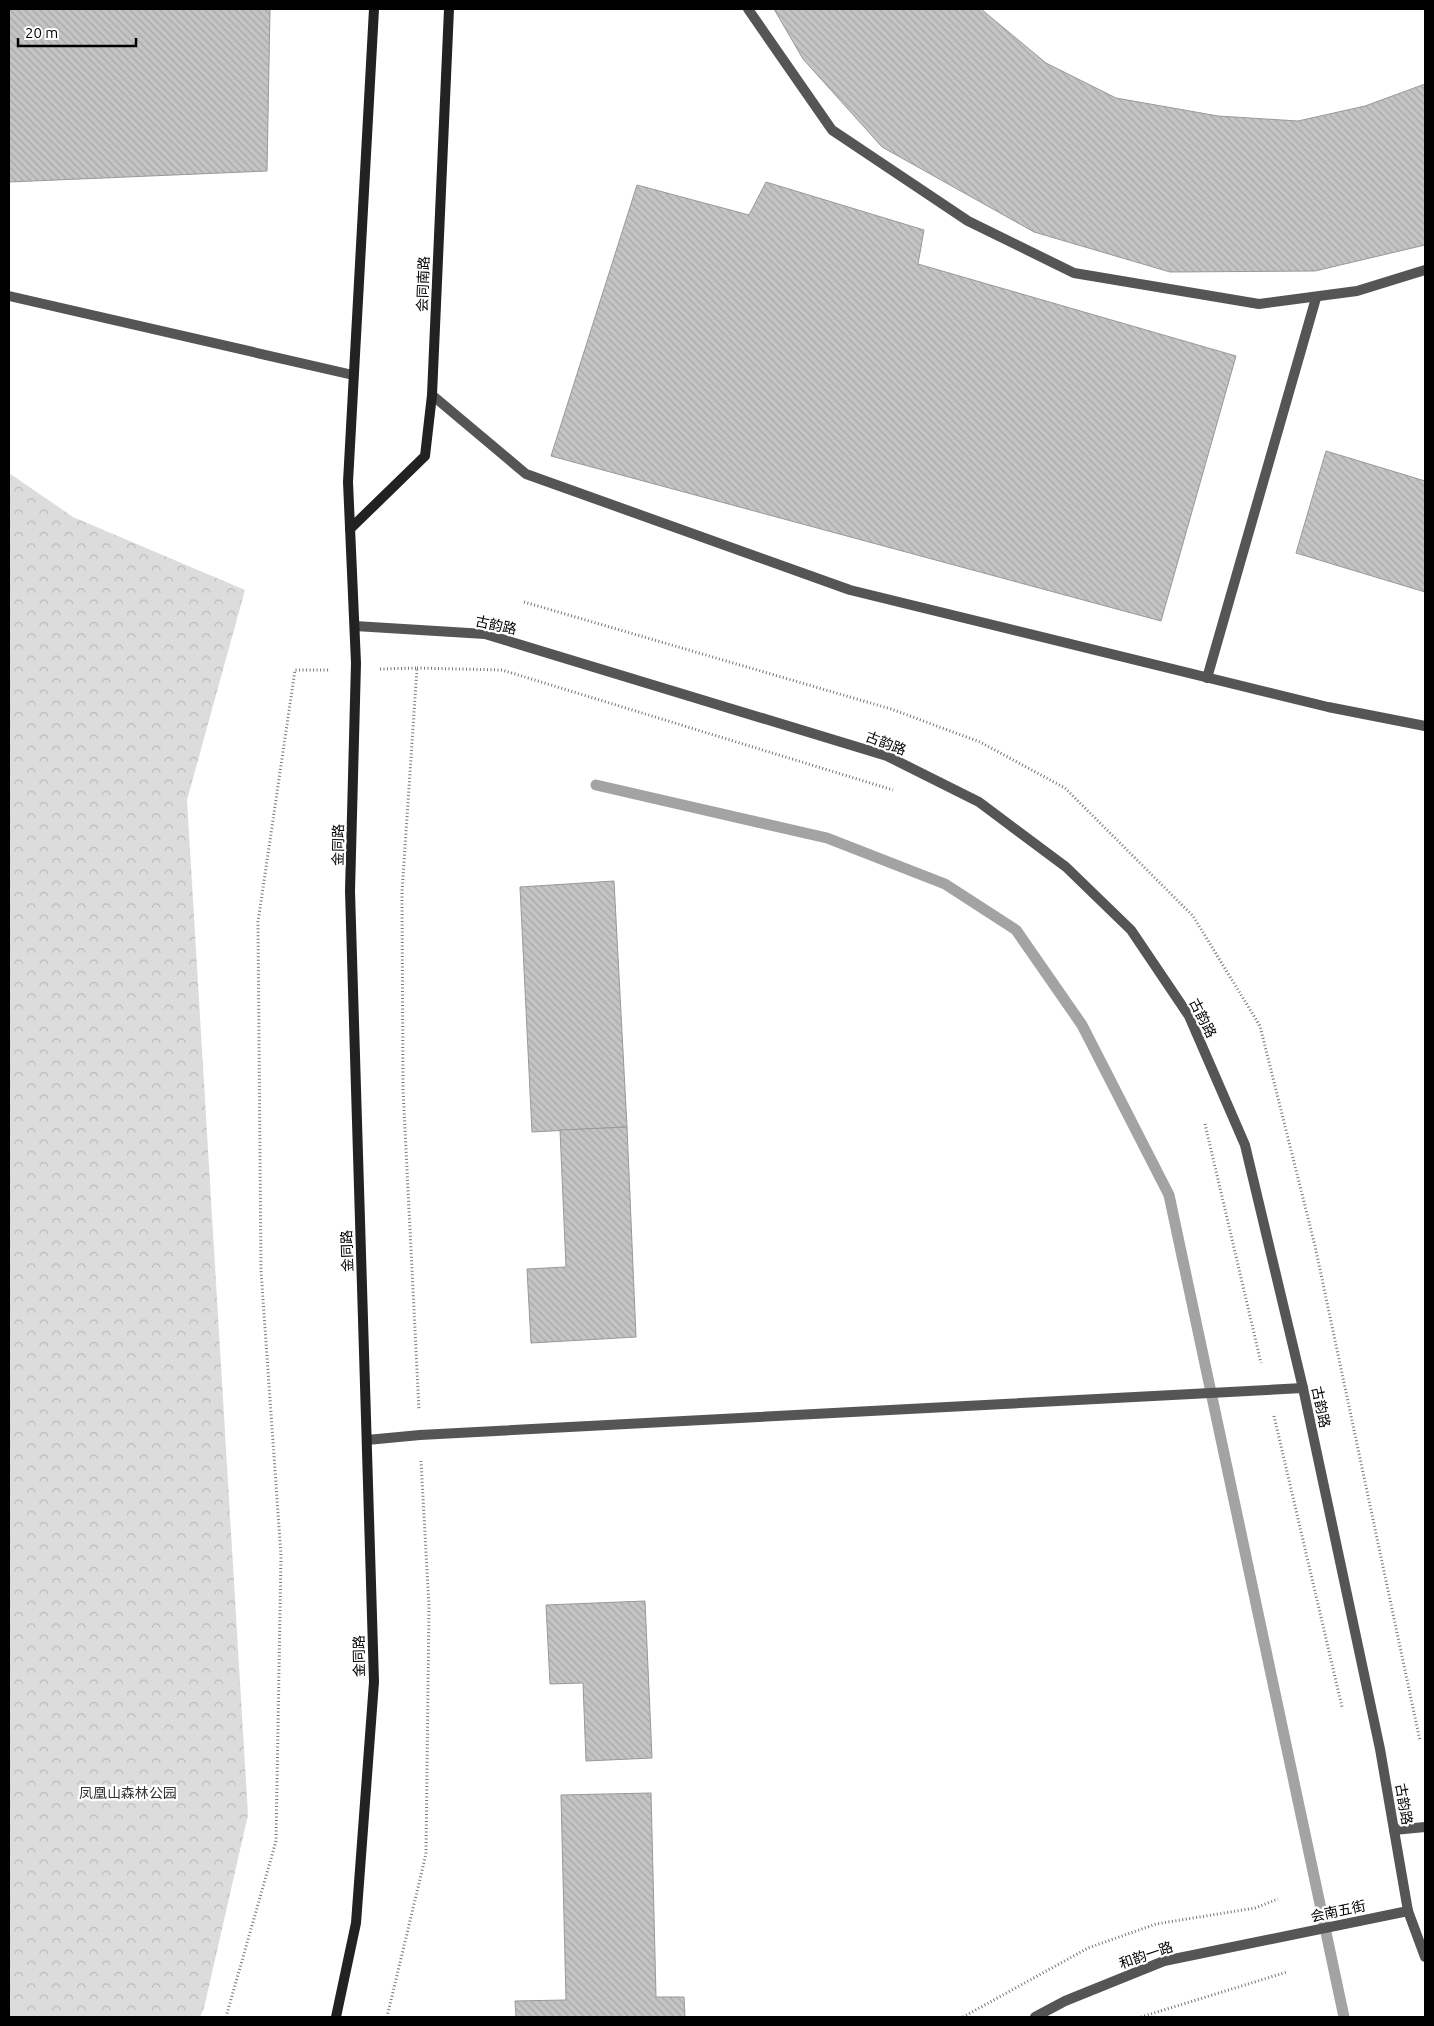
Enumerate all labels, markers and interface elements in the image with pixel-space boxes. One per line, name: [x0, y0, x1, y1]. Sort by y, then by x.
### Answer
scale bar: [18, 15, 135, 47]
text: 20 m: [25, 24, 58, 41]
street label: 会同南路: [414, 256, 432, 312]
street label: 古韵路: [474, 613, 518, 637]
street label: 古韵路: [864, 728, 908, 758]
street label: 金同路: [330, 824, 346, 866]
street label: 古韵路: [1186, 996, 1220, 1040]
street label: 金同路: [338, 1230, 356, 1272]
street label: 古韵路: [1309, 1385, 1333, 1429]
street label: 金同路: [351, 1635, 367, 1677]
street label: 古韵路: [1392, 1782, 1416, 1826]
park label: 凤凰山森林公园: [79, 1785, 177, 1801]
street label: 会南五街: [1309, 1897, 1367, 1925]
street label: 和韵一路: [1117, 1938, 1175, 1972]

